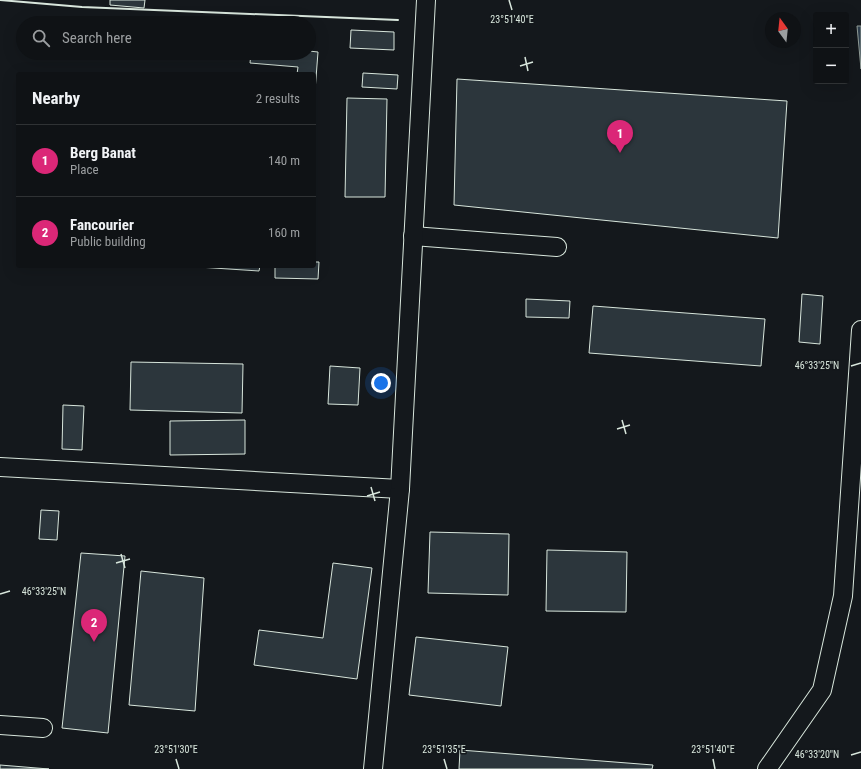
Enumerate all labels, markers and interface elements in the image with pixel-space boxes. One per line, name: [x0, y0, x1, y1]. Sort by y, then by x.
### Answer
north arrow: [765, 12, 801, 48]
map controls: [813, 12, 849, 84]
button: +: [813, 12, 849, 48]
text: 23°51'40"E: [490, 14, 534, 25]
search box: [16, 16, 316, 60]
icon: search: [30, 27, 52, 49]
text: Search here: [62, 29, 132, 47]
button: −: [813, 48, 849, 84]
text: Nearby: [32, 88, 80, 108]
text: 2 results: [256, 91, 300, 106]
pin: 1: [607, 120, 633, 153]
text: Berg Banat: [70, 144, 136, 162]
text: 1: [42, 153, 48, 168]
text: 140 m: [268, 153, 300, 168]
text: Place: [70, 162, 99, 177]
text: Fancourier: [70, 216, 134, 234]
text: 2: [42, 225, 48, 240]
text: 160 m: [268, 225, 300, 240]
text: Public building: [70, 234, 146, 249]
text: 46°33'25"N: [795, 360, 839, 371]
your location: [371, 373, 391, 393]
text: 46°33'25"N: [22, 586, 66, 597]
pin: 2: [81, 609, 107, 642]
text: 23°51'30"E: [154, 744, 198, 755]
text: 23°51'35"E: [422, 744, 466, 755]
text: 23°51'40"E: [691, 744, 735, 755]
text: 46°33'20"N: [795, 749, 839, 760]

